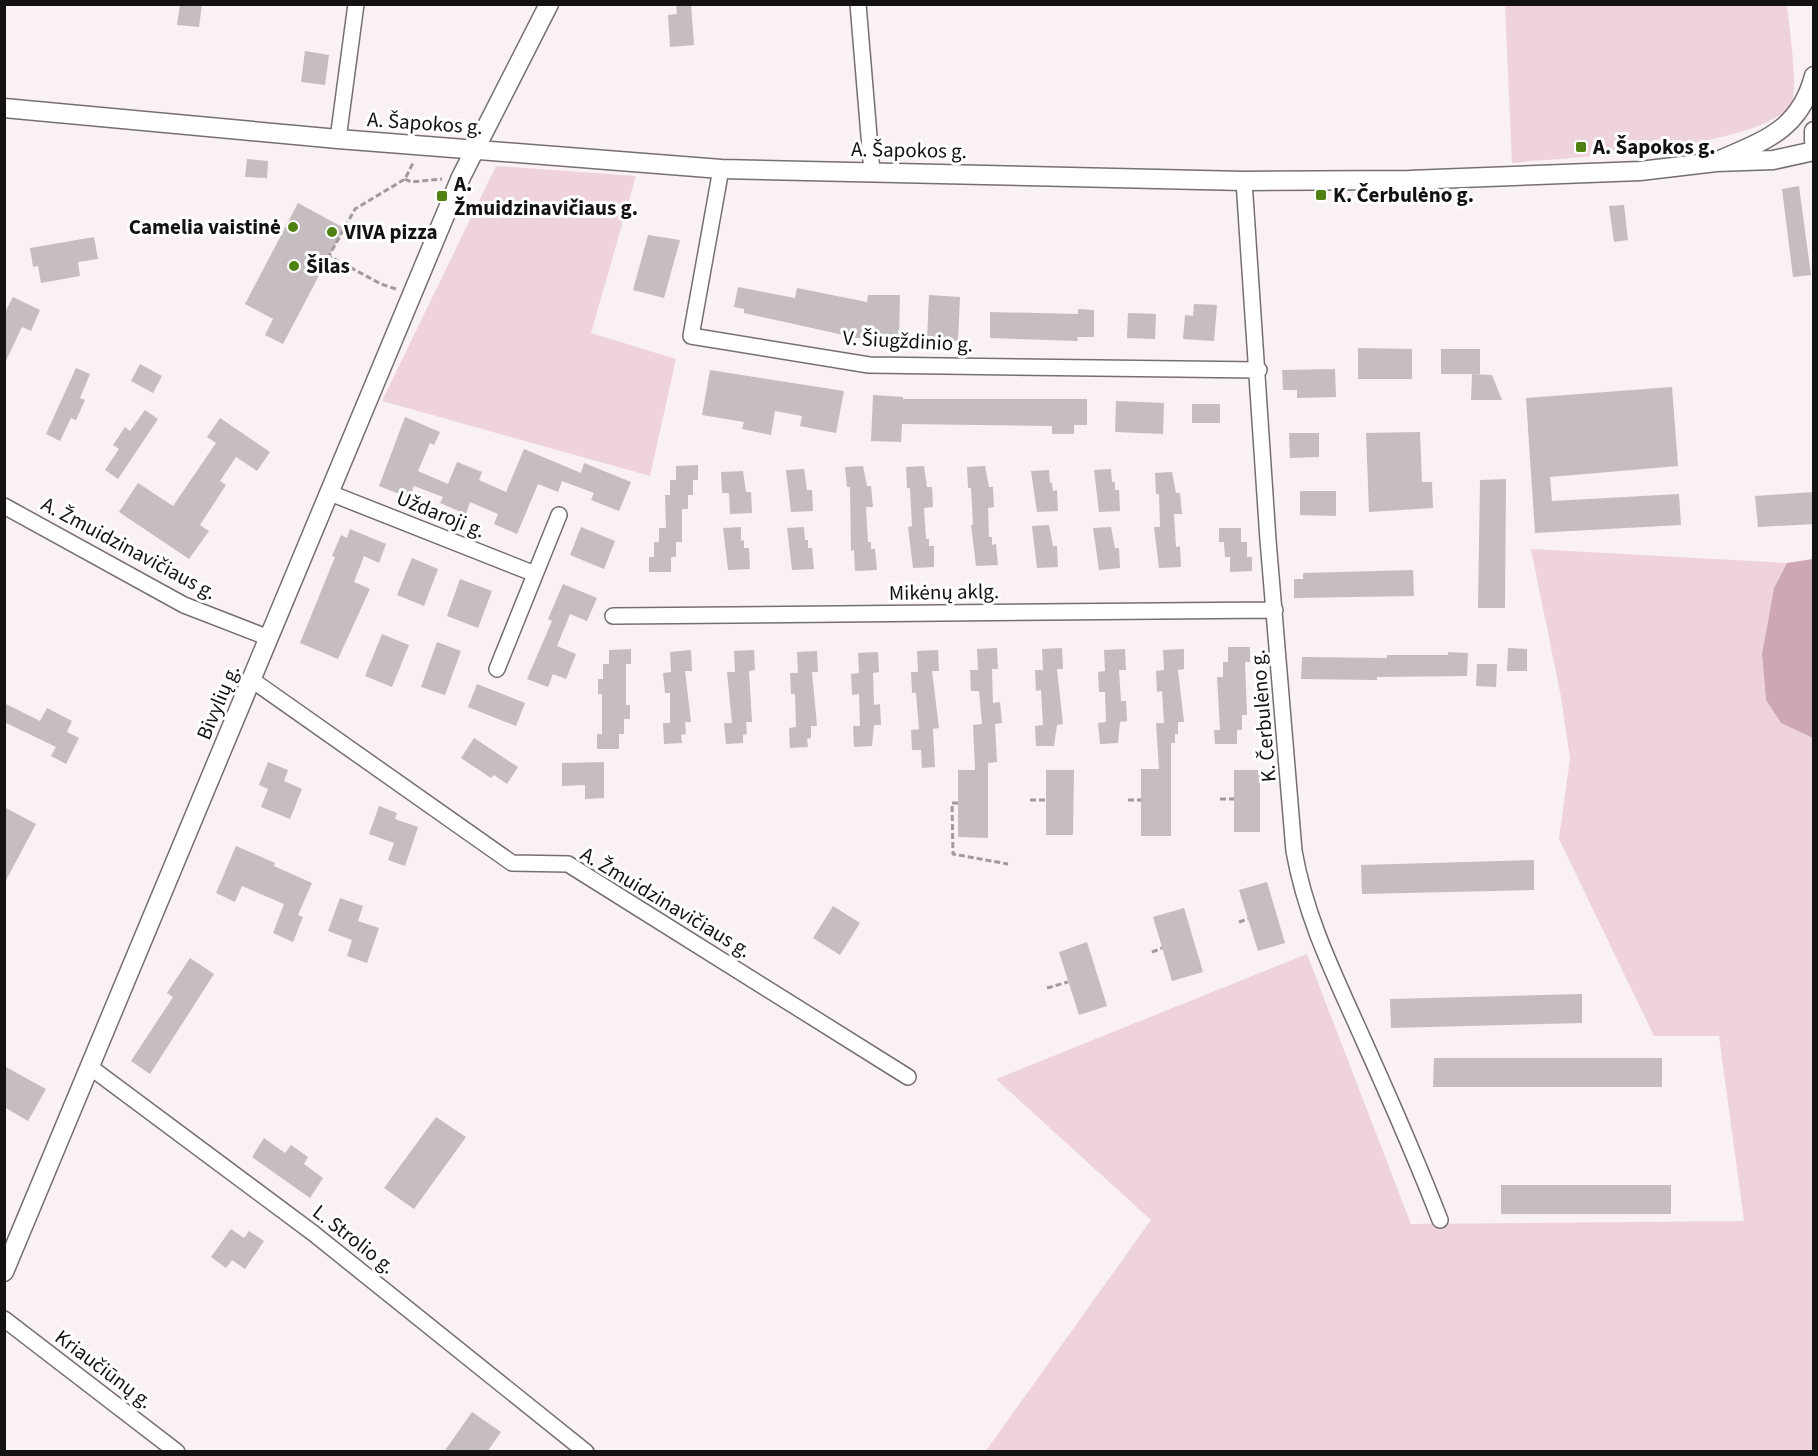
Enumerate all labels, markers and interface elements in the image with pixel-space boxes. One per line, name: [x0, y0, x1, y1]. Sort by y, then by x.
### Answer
street label: A. Šapokos g.: [366, 104, 484, 142]
place label: A. Šapokos g.: [1592, 132, 1715, 162]
street label: A. Šapokos g.: [851, 134, 967, 166]
marker: A. Šapokos g.: [1574, 140, 1588, 154]
place label: A. Žmuidzinavičiaus g.: [453, 169, 638, 223]
place label: K. Čerbulėno g.: [1333, 180, 1474, 210]
marker: K. Čerbulėno g.: [1314, 188, 1328, 202]
marker: A. Žmuidzinavičiaus g.: [435, 189, 449, 203]
place label: Camelia vaistinė: [129, 212, 281, 242]
place label: VIVA pizza: [343, 217, 437, 247]
marker: Camelia vaistinė: [286, 220, 300, 234]
marker: VIVA pizza: [325, 225, 339, 239]
place label: Šilas: [306, 251, 350, 281]
marker: Šilas: [287, 259, 301, 273]
street label: V. Šiugždinio g.: [842, 323, 974, 359]
street label: Uždaroji g.: [392, 483, 490, 545]
street label: A. Žmuidzinavičiaus g.: [36, 489, 222, 607]
street label: Mikėnų aklg.: [889, 576, 999, 608]
street label: K. Čerbulėno g.: [1242, 648, 1284, 784]
street label: Bivylių g.: [189, 660, 247, 744]
street label: A. Žmuidzinavičiaus g.: [575, 839, 757, 965]
street label: L. Strolio g.: [306, 1197, 402, 1281]
street label: Kriaučiūnų g.: [49, 1322, 159, 1416]

